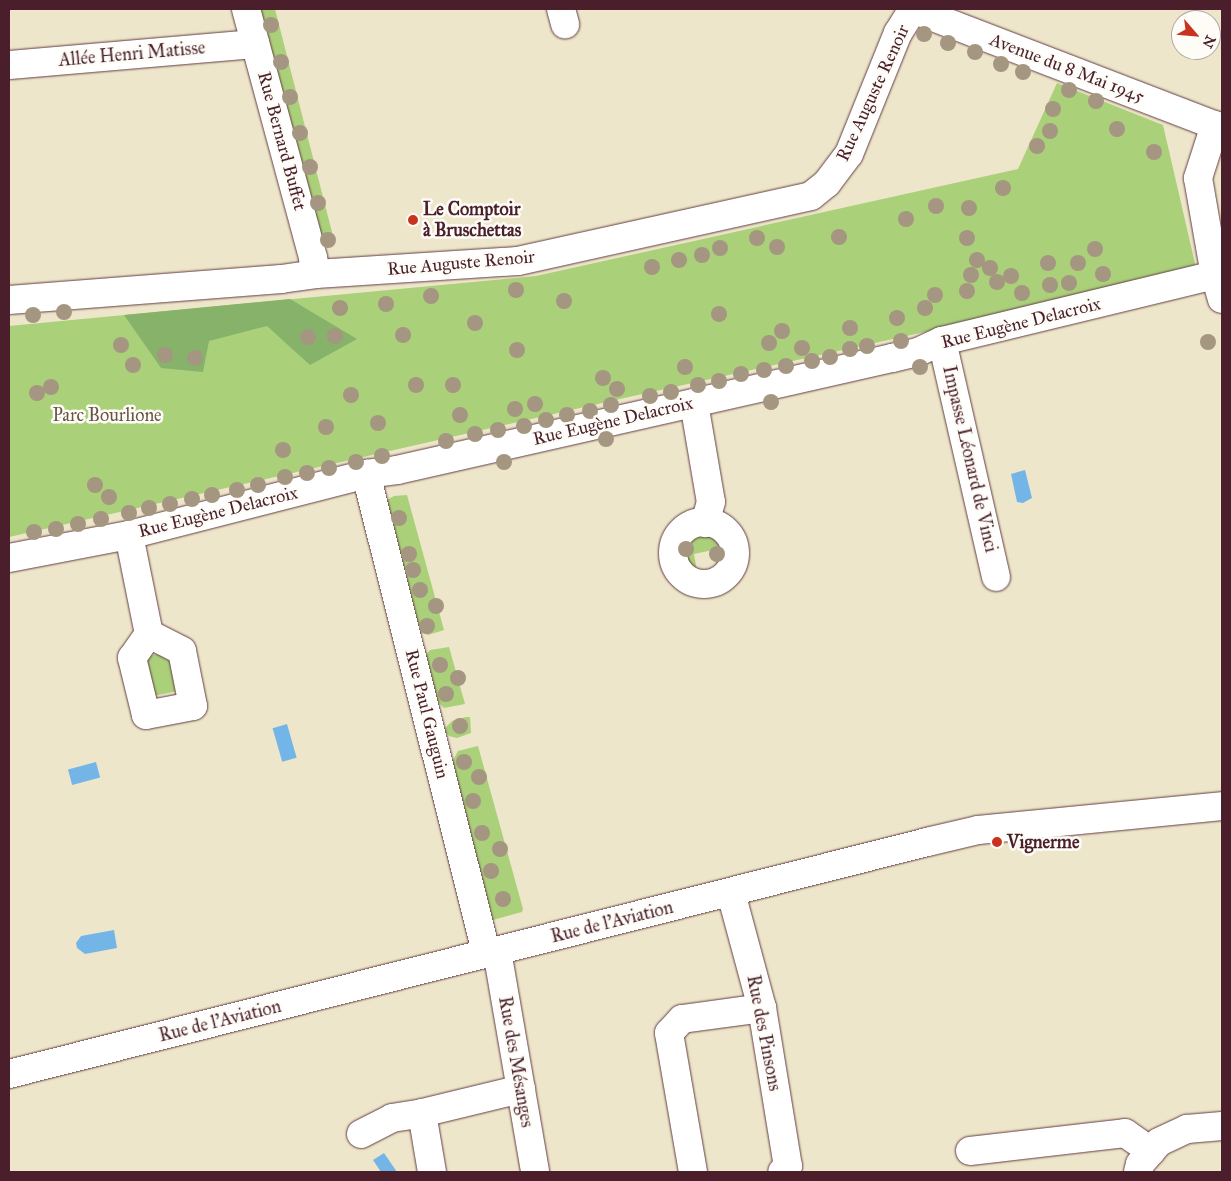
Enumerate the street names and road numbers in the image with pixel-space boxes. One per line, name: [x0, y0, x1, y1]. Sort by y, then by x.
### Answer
street label: Rue Auguste Renoir: [832, 21, 914, 165]
street label: Avenue du 8 Mai 1945: [987, 29, 1147, 107]
street label: Allée Henri Matisse: [58, 37, 206, 71]
street label: Rue Bernard Buffet: [253, 69, 311, 213]
street label: Rue Auguste Renoir: [386, 246, 536, 280]
street label: Rue Eugène Delacroix: [939, 293, 1103, 353]
street label: Impasse Léonard de Vinci: [938, 364, 1002, 554]
street label: Rue Eugène Delacroix: [531, 392, 695, 450]
street label: Rue Eugène Delacroix: [136, 482, 300, 542]
street label: Rue Paul Gauguin: [400, 647, 454, 781]
street label: Rue de l'Aviation: [549, 896, 675, 948]
street label: Rue des Pinsons: [742, 973, 786, 1093]
street label: Rue de l'Aviation: [157, 995, 283, 1047]
street label: Rue des Mésanges: [494, 995, 538, 1129]

